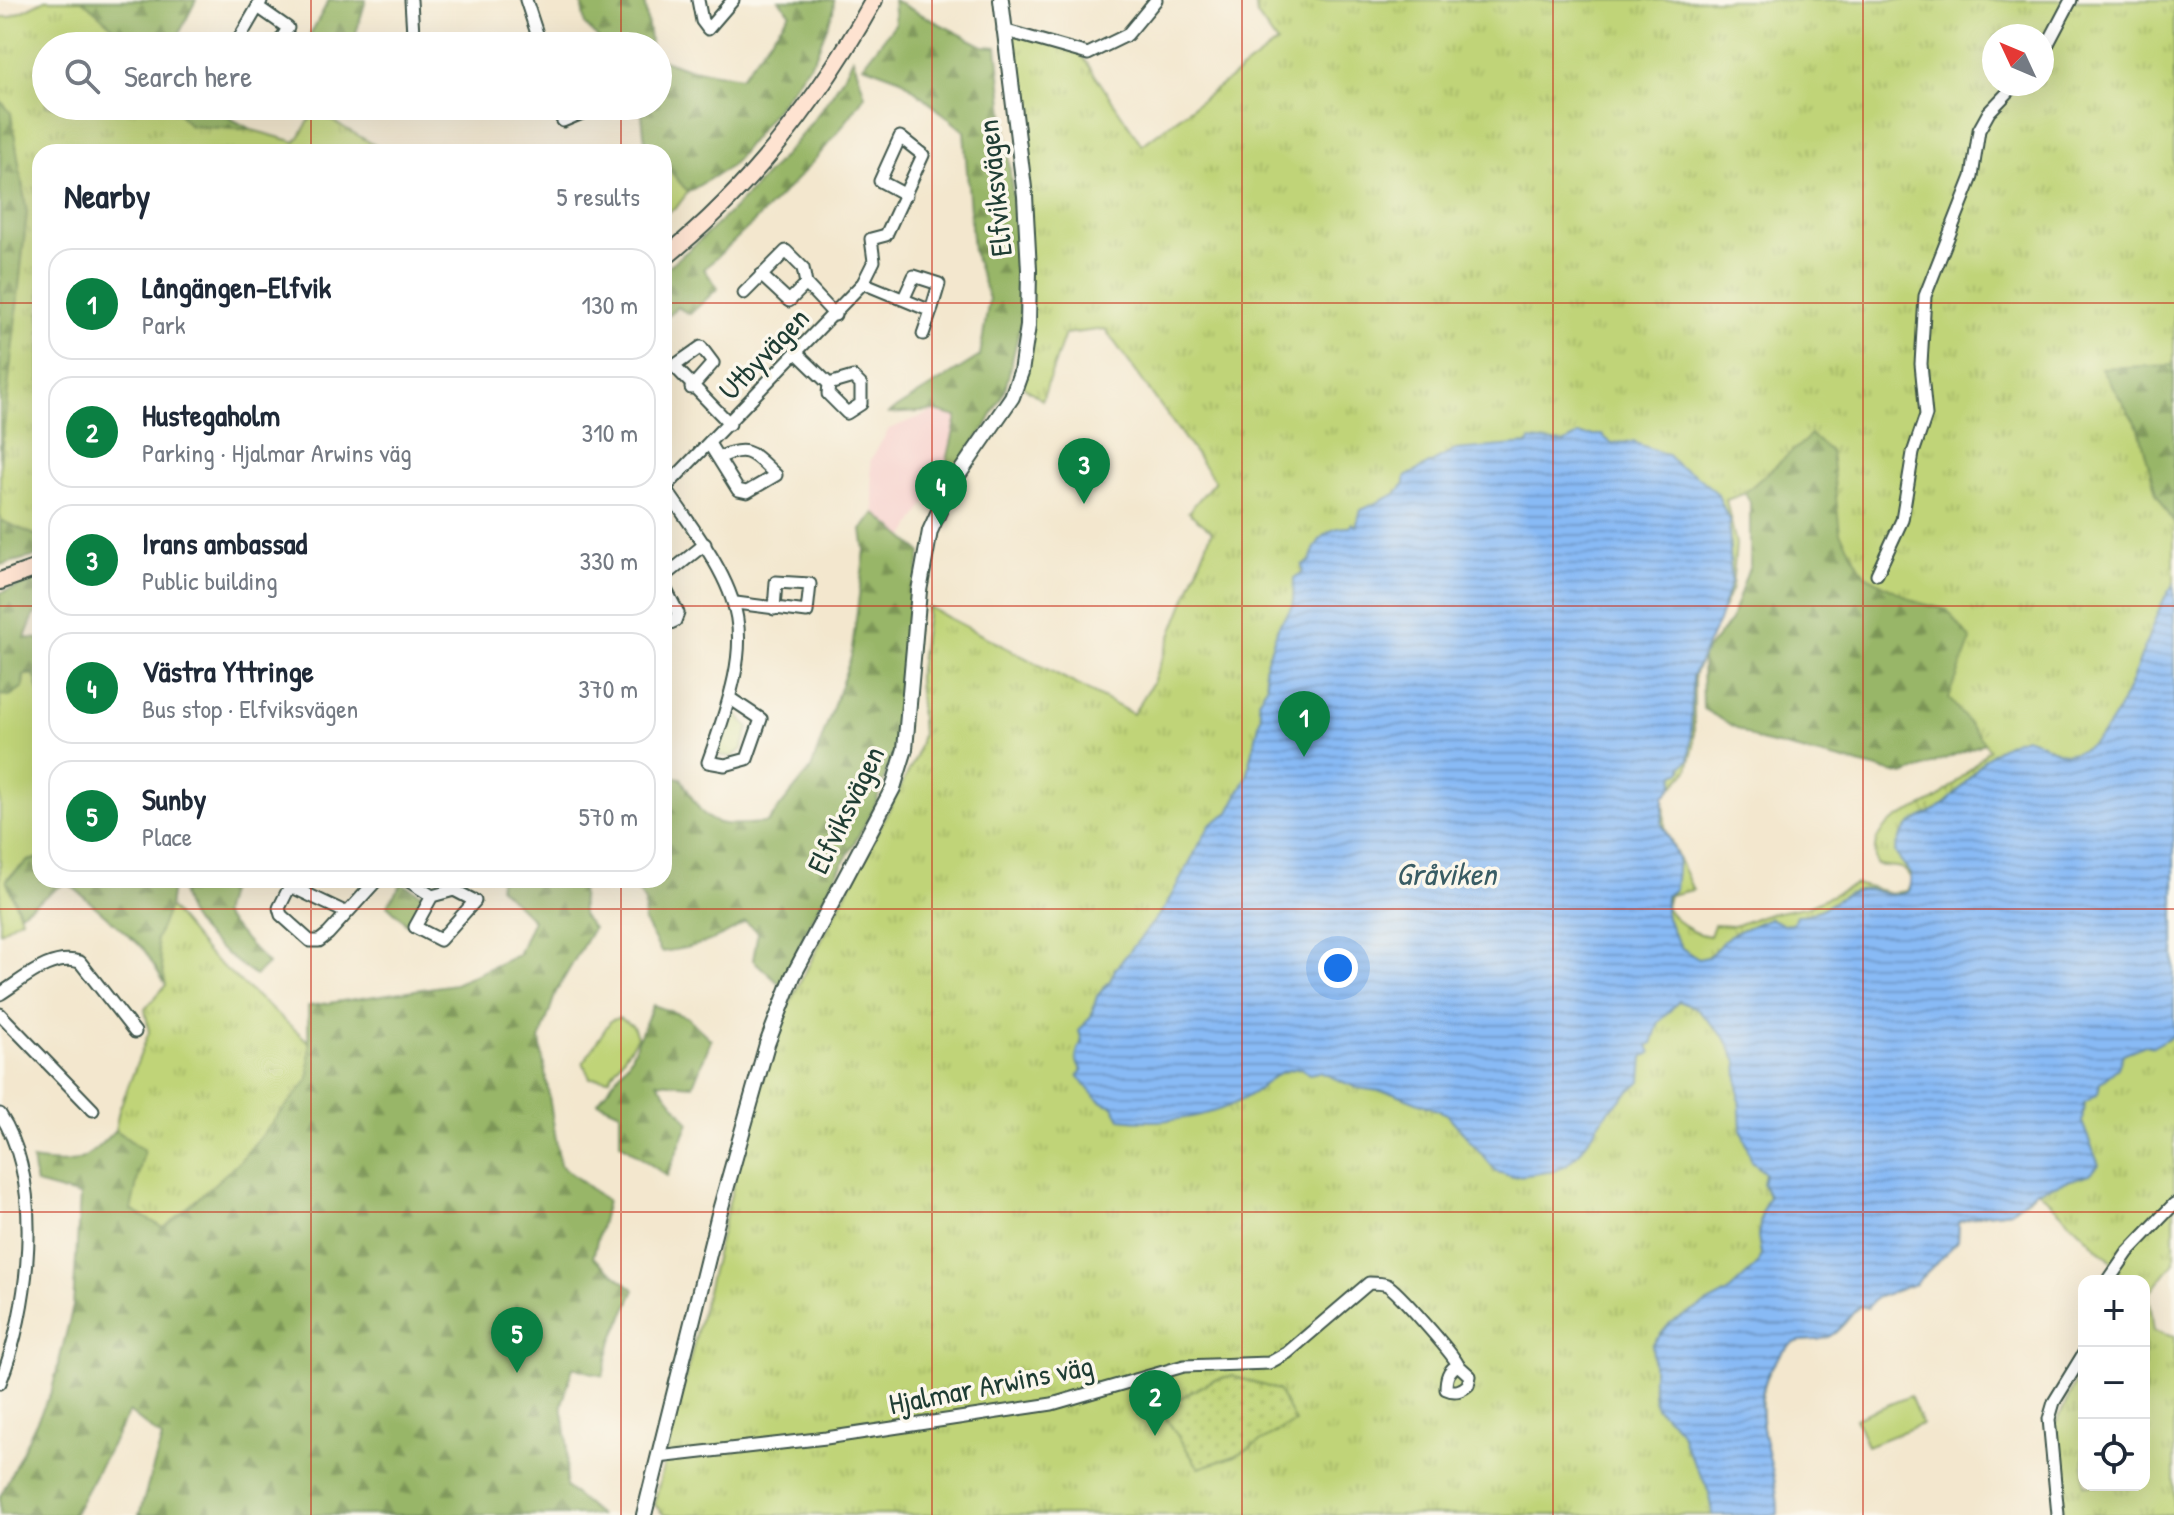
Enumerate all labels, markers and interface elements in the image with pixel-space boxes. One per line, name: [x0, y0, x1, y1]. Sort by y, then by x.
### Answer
north arrow: [1982, 24, 2054, 96]
search box: [32, 32, 672, 120]
icon: search: [60, 54, 104, 98]
text: Search here: [124, 56, 252, 96]
street label: Elfviksvägen: [967, 118, 1021, 258]
text: Nearby: [64, 173, 150, 219]
text: 5 results: [556, 179, 640, 214]
text: Långängen-Elfvik: [142, 267, 331, 307]
text: 1: [87, 287, 97, 322]
text: 130 m: [582, 287, 638, 322]
street label: Utbyvägen: [709, 298, 817, 408]
text: Park: [142, 307, 186, 342]
text: Hustegaholm: [142, 395, 280, 435]
text: 2: [86, 415, 98, 450]
text: 310 m: [582, 415, 638, 450]
text: Parking · Hjalmar Arwins väg: [142, 435, 412, 470]
pin: 3: [1058, 438, 1110, 504]
pin: 4: [915, 460, 967, 526]
text: Irans ambassad: [142, 523, 307, 563]
text: 3: [86, 543, 98, 578]
text: 330 m: [579, 543, 638, 578]
text: Public building: [142, 563, 278, 598]
text: Västra Yttringe: [142, 651, 314, 691]
text: 4: [87, 671, 97, 706]
text: 370 m: [578, 671, 638, 706]
text: Bus stop · Elfviksvägen: [142, 691, 358, 726]
pin: 1: [1278, 691, 1330, 757]
street label: Elfviksvägen: [797, 739, 893, 880]
text: Sunby: [142, 779, 206, 819]
text: 5: [87, 799, 98, 834]
text: 570 m: [579, 799, 638, 834]
text: Place: [142, 819, 192, 854]
water label: Gråviken: [1396, 852, 1499, 895]
your location: [1318, 948, 1358, 988]
map controls: [2078, 1275, 2150, 1491]
button: +: [2078, 1275, 2150, 1347]
pin: 5: [491, 1307, 543, 1373]
street label: Hjalmar Arwins väg: [885, 1345, 1096, 1423]
button: −: [2078, 1347, 2150, 1419]
pin: 2: [1129, 1370, 1181, 1436]
button: locate: [2078, 1419, 2150, 1491]

